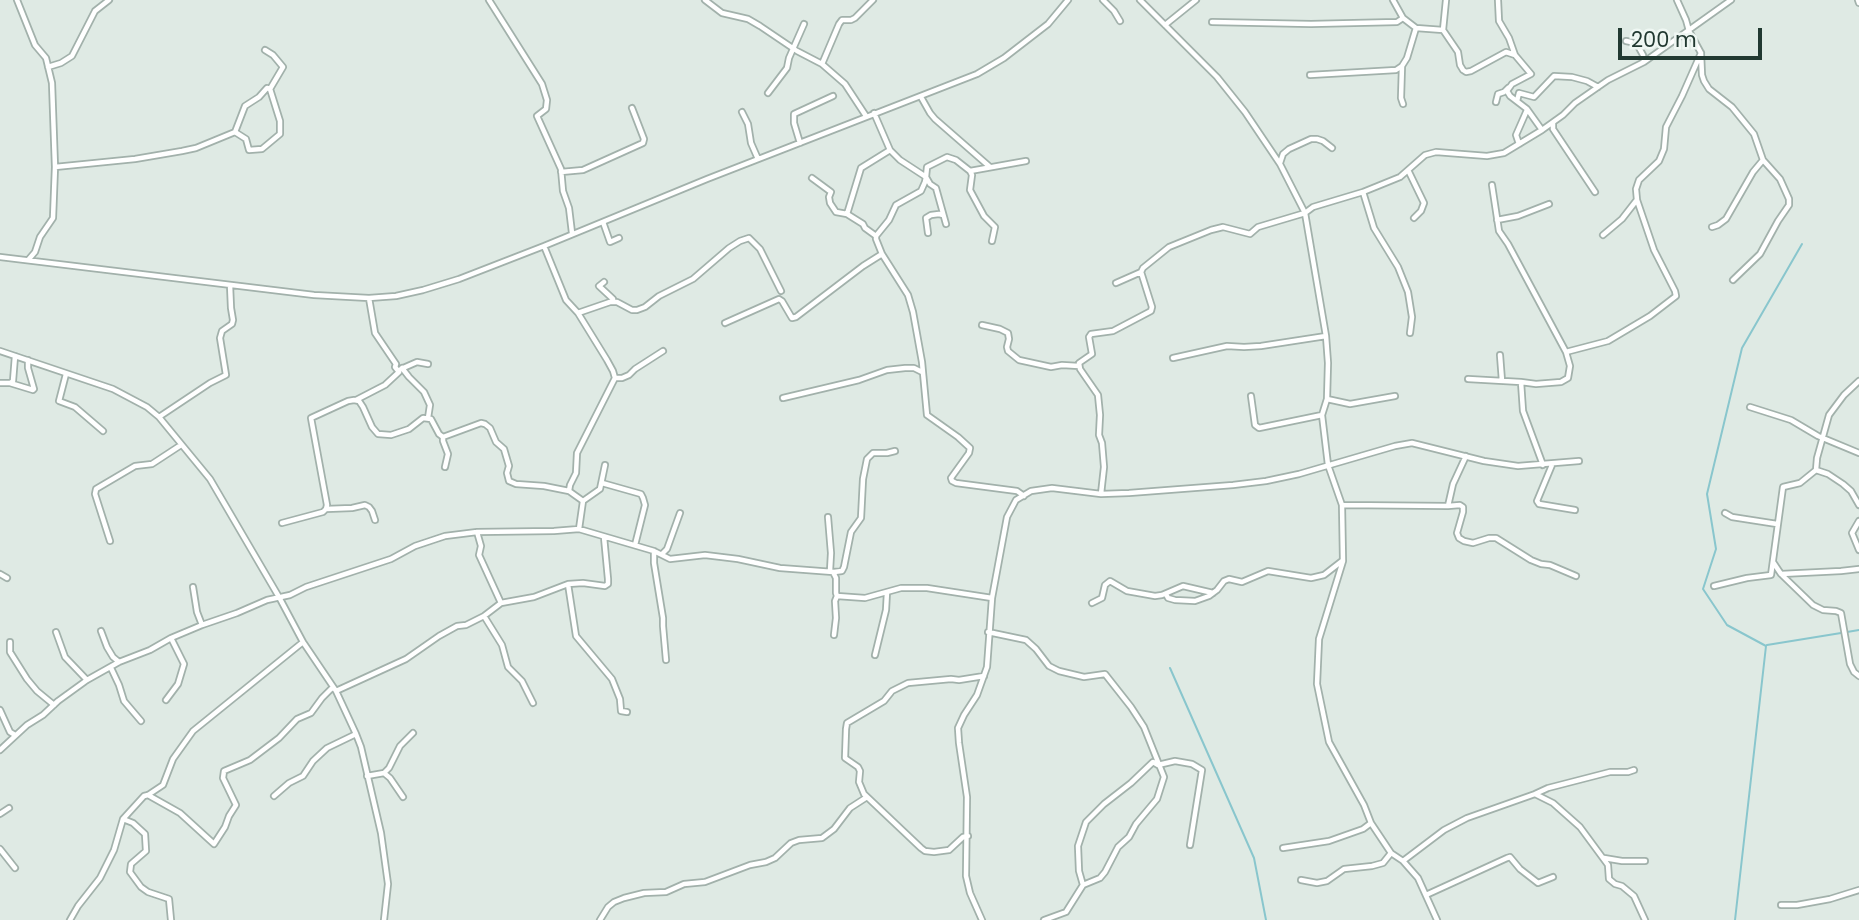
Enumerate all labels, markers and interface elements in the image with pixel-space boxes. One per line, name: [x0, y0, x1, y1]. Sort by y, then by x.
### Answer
scale bar: [1621, 14, 1764, 58]
text: 200 m: [1631, 25, 1697, 54]

